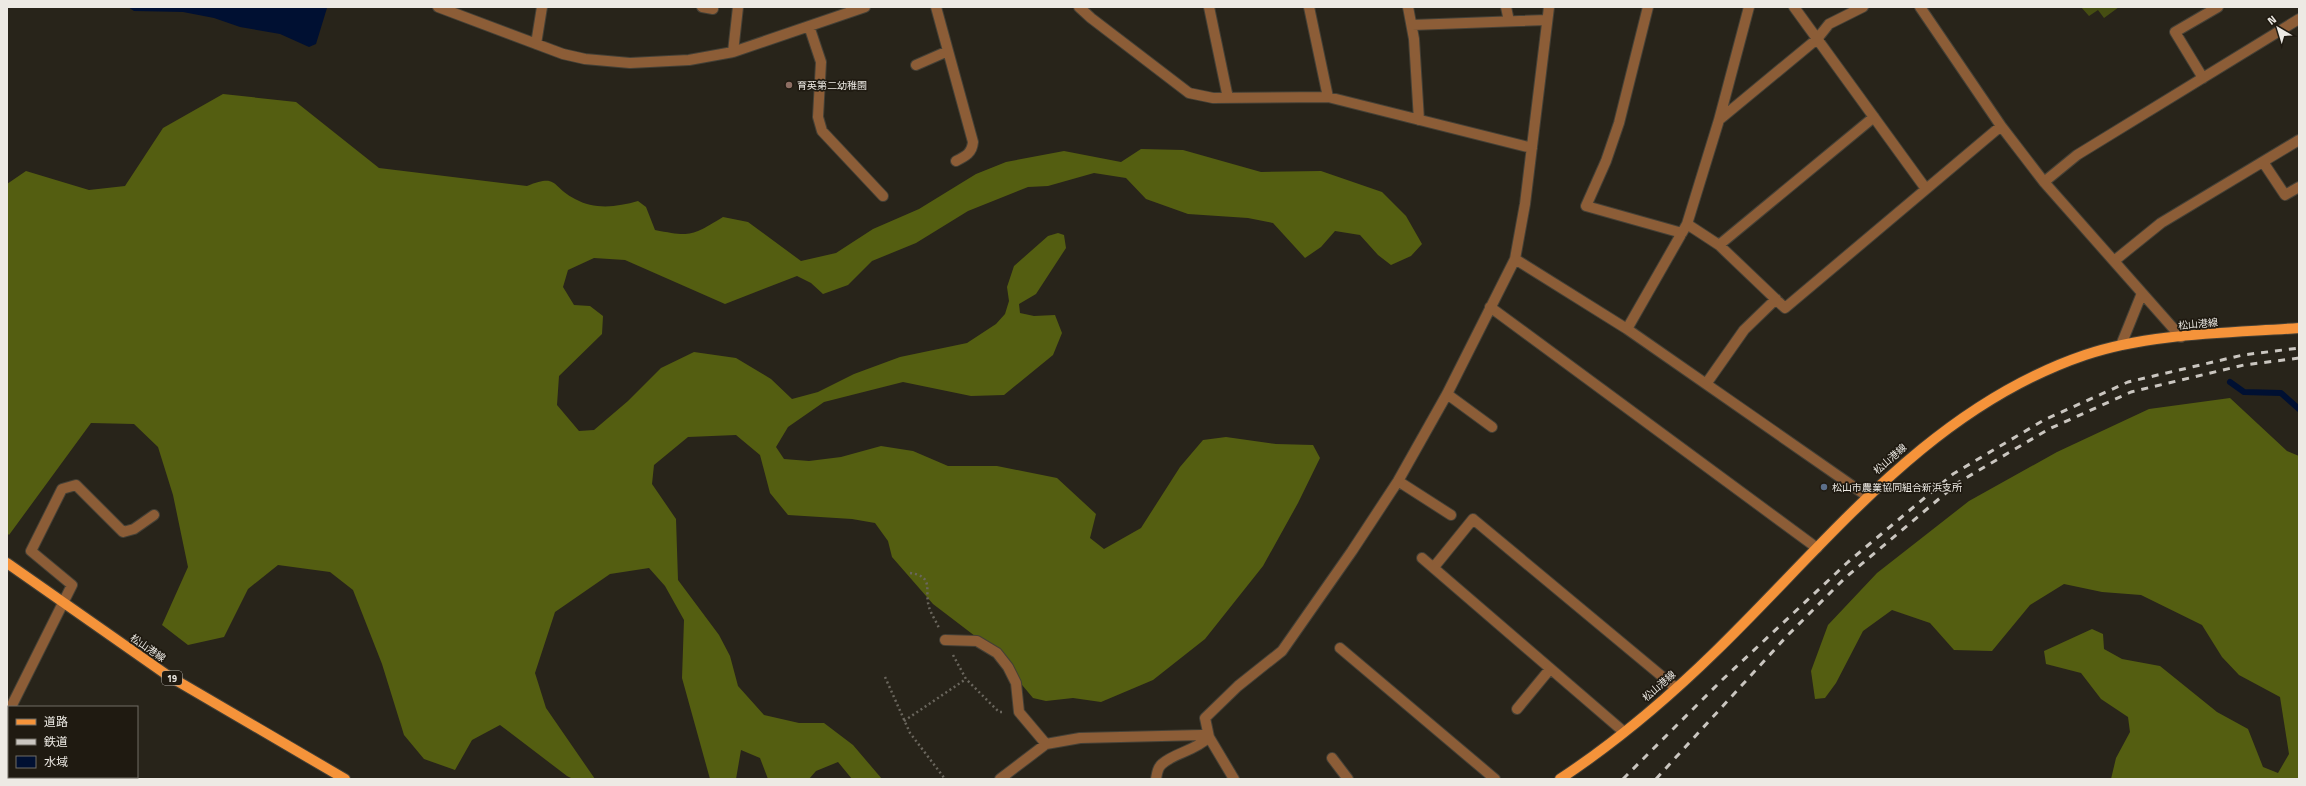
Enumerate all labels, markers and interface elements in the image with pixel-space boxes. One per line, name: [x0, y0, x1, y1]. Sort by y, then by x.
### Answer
north arrow: [2258, 8, 2298, 48]
text: N: [2264, 11, 2280, 29]
place label: 育英第二幼稚園: [797, 78, 867, 93]
marker: 育英第二幼稚園: [784, 80, 794, 90]
street label: 松山港線: [2177, 315, 2219, 333]
street label: 松山港線: [1870, 440, 1910, 478]
place label: 松山市農業協同組合新浜支所: [1832, 480, 1962, 495]
marker: 松山市農業協同組合新浜支所: [1819, 482, 1829, 492]
street label: 松山港線: [127, 630, 169, 666]
street label: 松山港線: [1639, 667, 1679, 705]
road number: 19: [162, 671, 182, 685]
legend: [8, 706, 138, 778]
text: 道路: [44, 712, 68, 731]
text: 鉄道: [44, 732, 68, 751]
text: 水域: [44, 752, 68, 771]

